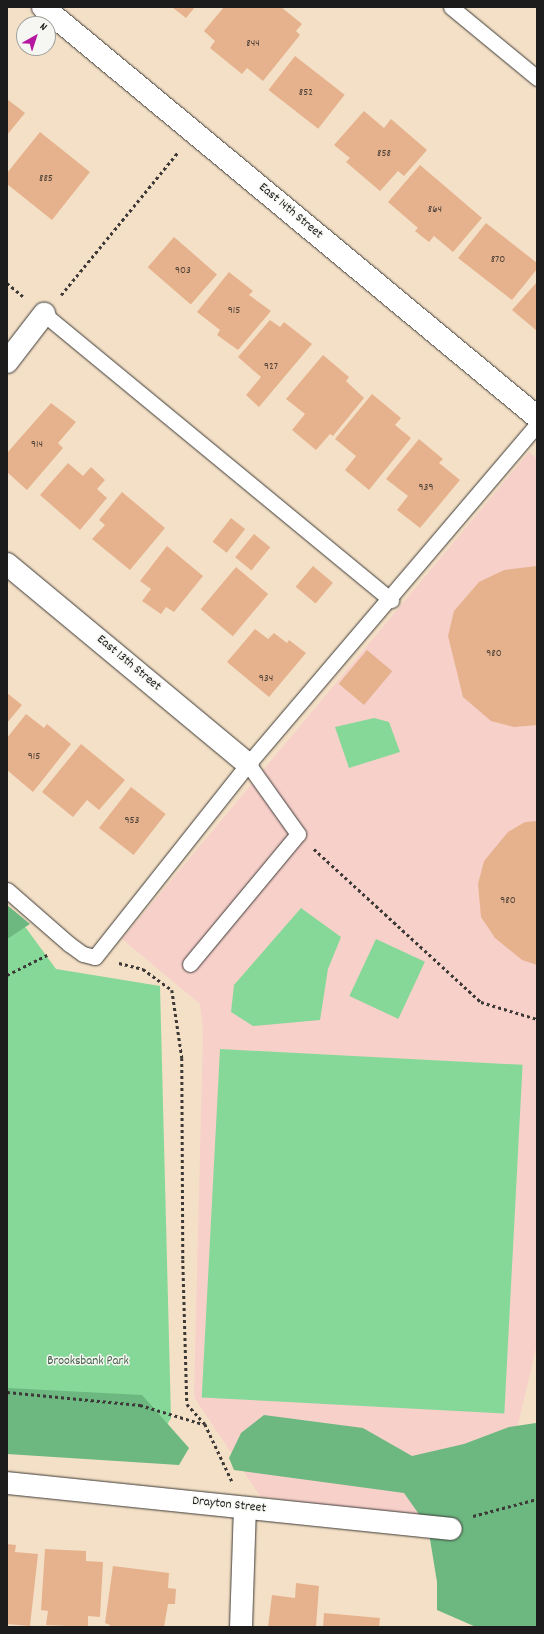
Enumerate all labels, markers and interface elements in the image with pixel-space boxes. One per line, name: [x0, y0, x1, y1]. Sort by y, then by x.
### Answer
north arrow: [16, 16, 56, 56]
text: N: [36, 20, 50, 35]
house number: 844: [246, 37, 260, 51]
house number: 852: [299, 86, 313, 100]
house number: 858: [377, 147, 391, 161]
house number: 885: [39, 172, 53, 186]
street label: East 14th Street: [255, 181, 325, 243]
house number: 864: [428, 203, 442, 217]
house number: 870: [491, 253, 505, 267]
house number: 903: [175, 264, 191, 278]
house number: 915: [228, 304, 240, 318]
house number: 927: [264, 360, 278, 374]
house number: 914: [31, 438, 43, 452]
house number: 939: [419, 481, 433, 495]
street label: East 13th Street: [93, 633, 163, 695]
house number: 980: [486, 647, 502, 661]
house number: 934: [259, 672, 273, 686]
house number: 915: [28, 750, 40, 764]
house number: 953: [124, 814, 140, 828]
house number: 980: [500, 894, 516, 908]
park label: Brooksbank Park: [47, 1354, 129, 1370]
street label: Drayton Street: [191, 1494, 267, 1518]

